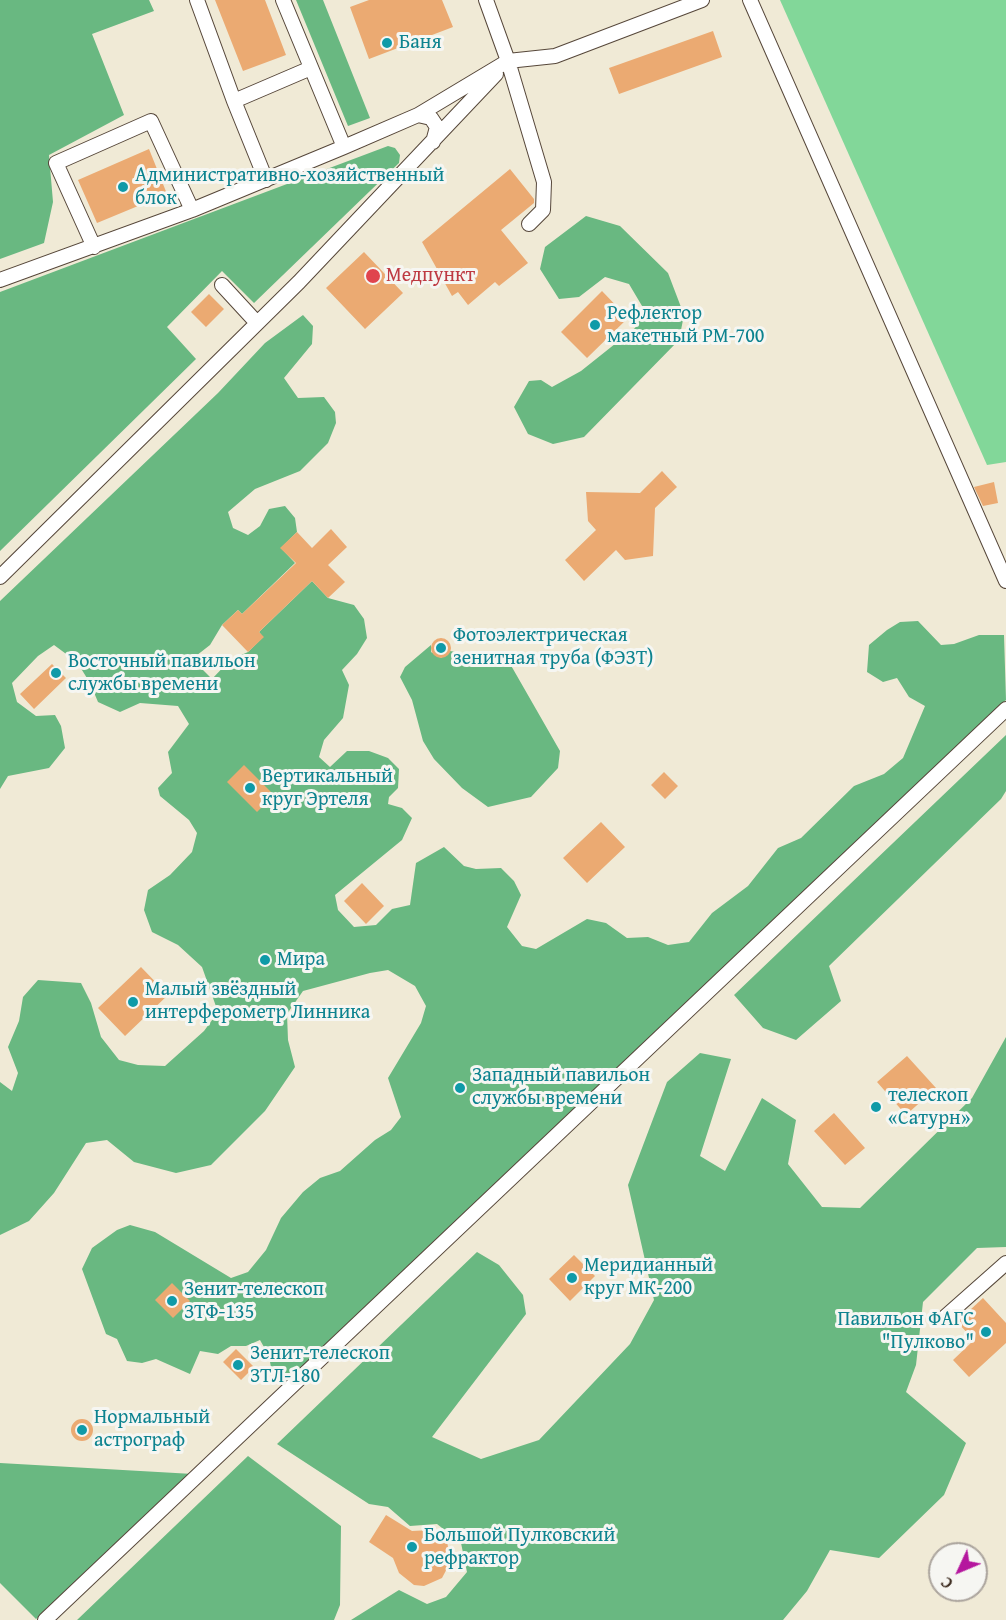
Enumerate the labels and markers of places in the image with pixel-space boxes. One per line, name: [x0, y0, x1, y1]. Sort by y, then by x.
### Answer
place label: Баня: [399, 31, 442, 55]
marker: Баня: [380, 36, 394, 50]
place label: Административно-хозяйственный блок: [135, 164, 444, 211]
marker: Административно-хозяйственный блок: [116, 180, 130, 194]
place label: Медпункт: [386, 264, 475, 288]
marker: Медпункт: [364, 267, 382, 285]
place label: Рефлектор макетный РМ-700: [607, 302, 764, 349]
marker: Рефлектор макетный РМ-700: [588, 318, 602, 332]
place label: Фотоэлектрическая зенитная труба (ФЭЗТ): [453, 624, 654, 671]
marker: Фотоэлектрическая зенитная труба (ФЭЗТ): [434, 641, 448, 655]
place label: Восточный павильон службы времени: [68, 650, 256, 697]
marker: Восточный павильон службы времени: [49, 666, 63, 680]
place label: Вертикальный круг Эртеля: [262, 765, 393, 812]
marker: Вертикальный круг Эртеля: [243, 781, 257, 795]
place label: Мира: [277, 948, 325, 972]
marker: Мира: [258, 953, 272, 967]
place label: Малый звёздный интерферометр Линника: [145, 978, 370, 1025]
marker: Малый звёздный интерферометр Линника: [126, 995, 140, 1009]
place label: Западный павильон службы времени: [472, 1064, 650, 1111]
marker: Западный павильон службы времени: [453, 1081, 467, 1095]
place label: телескоп «Сатурн»: [888, 1084, 970, 1131]
marker: телескоп «Сатурн»: [869, 1100, 883, 1114]
place label: Меридианный круг МК-200: [584, 1254, 713, 1301]
marker: Меридианный круг МК-200: [565, 1271, 579, 1285]
place label: Зенит-телескоп ЗТФ-135: [184, 1278, 324, 1325]
marker: Зенит-телескоп ЗТФ-135: [165, 1294, 179, 1308]
place label: Павильон ФАГС "Пулково": [838, 1308, 974, 1355]
marker: Павильон ФАГС "Пулково": [979, 1325, 993, 1339]
place label: Зенит-телескоп ЗТЛ-180: [250, 1342, 390, 1389]
marker: Зенит-телескоп ЗТЛ-180: [231, 1358, 245, 1372]
place label: Нормальный астрограф: [94, 1406, 210, 1453]
marker: Нормальный астрограф: [75, 1423, 89, 1437]
place label: Большой Пулковский рефрактор: [424, 1524, 615, 1571]
marker: Большой Пулковский рефрактор: [405, 1540, 419, 1554]

